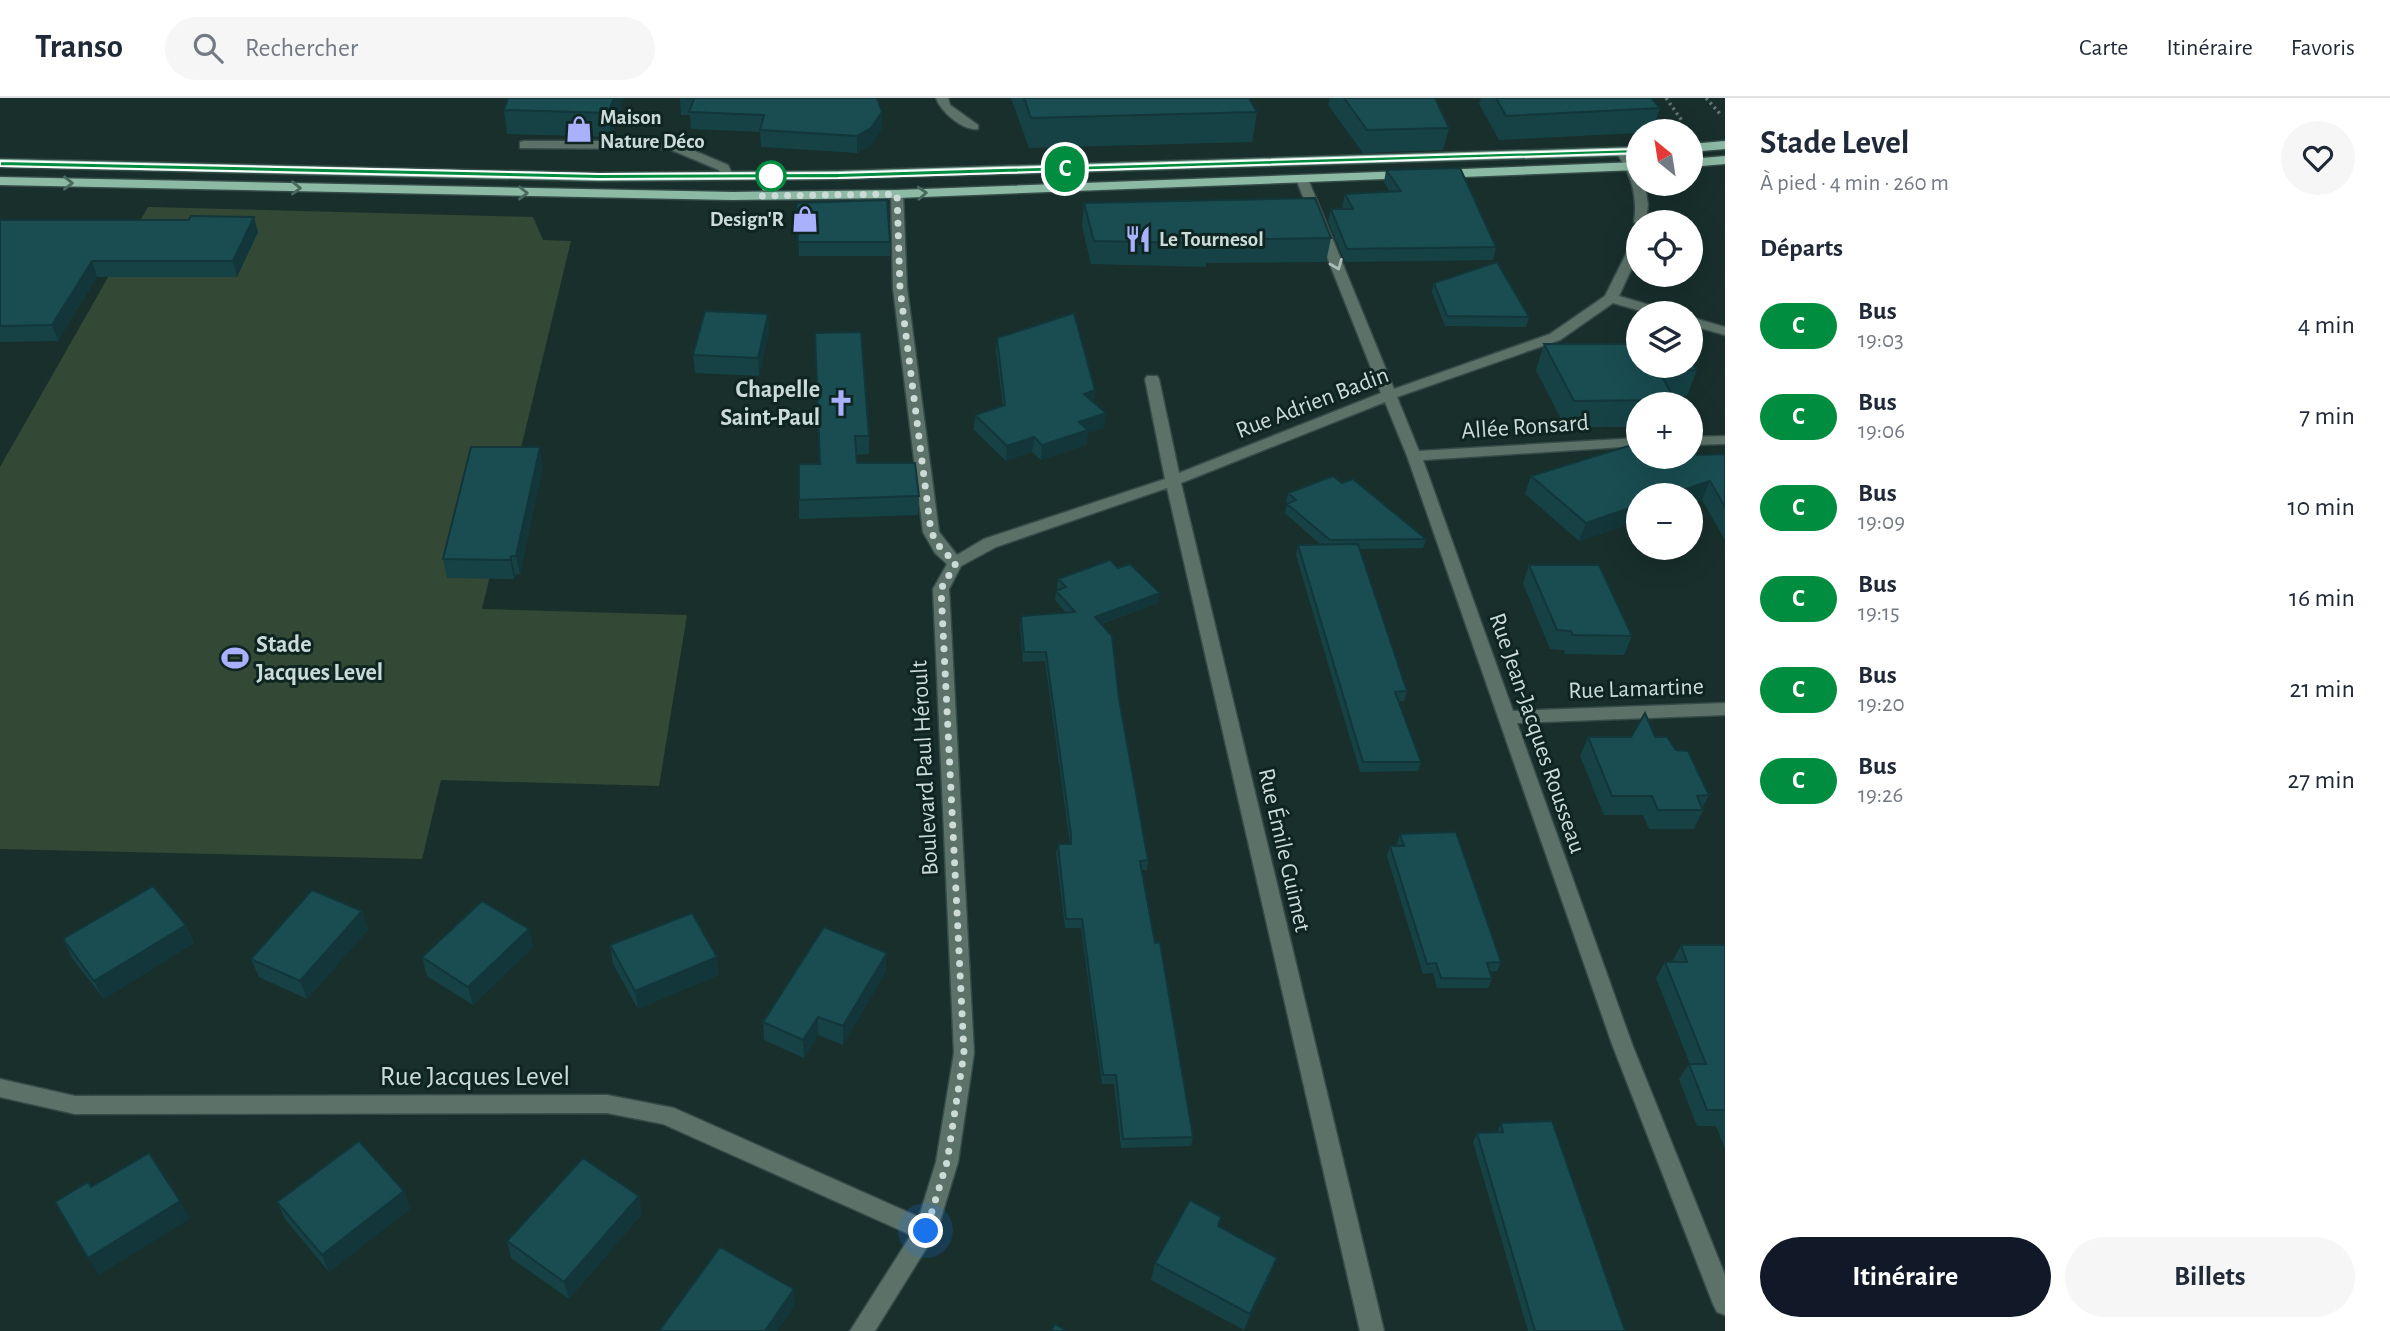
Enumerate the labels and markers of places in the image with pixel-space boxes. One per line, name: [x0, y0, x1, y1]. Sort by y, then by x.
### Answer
place label: Maison Nature Déco: [600, 107, 705, 152]
shop icon: Maison Nature Déco: [564, 114, 594, 144]
unlabelled marker: [756, 161, 786, 191]
shop icon: Design'R: [790, 204, 820, 234]
place label: Design'R: [710, 209, 784, 230]
restaurant icon: Le Tournesol: [1123, 224, 1153, 254]
place label: Le Tournesol: [1159, 229, 1264, 250]
place label: Chapelle Saint-Paul: [720, 378, 820, 430]
church icon: Chapelle Saint-Paul: [826, 388, 856, 418]
place label: Stade Jacques Level: [256, 633, 383, 685]
sports icon: Stade Jacques Level: [220, 643, 250, 673]

